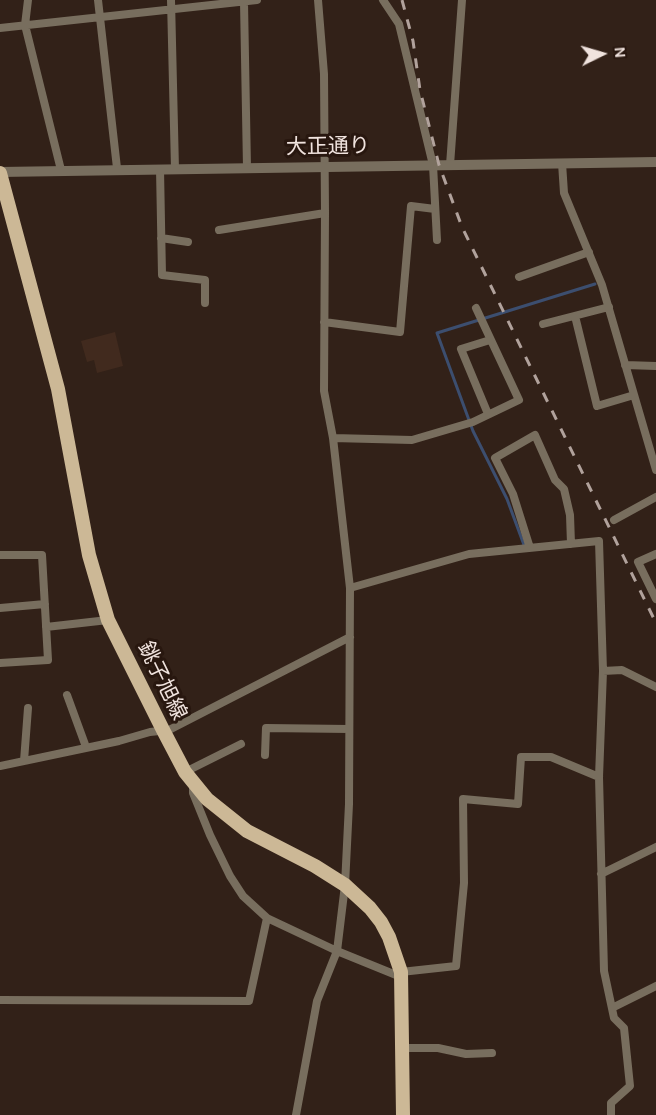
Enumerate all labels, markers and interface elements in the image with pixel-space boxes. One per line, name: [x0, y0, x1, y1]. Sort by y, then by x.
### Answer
north arrow: [572, 24, 632, 84]
text: N: [610, 46, 630, 59]
street label: 大正通り: [286, 134, 370, 160]
street label: 銚子旭線: [132, 638, 192, 724]

